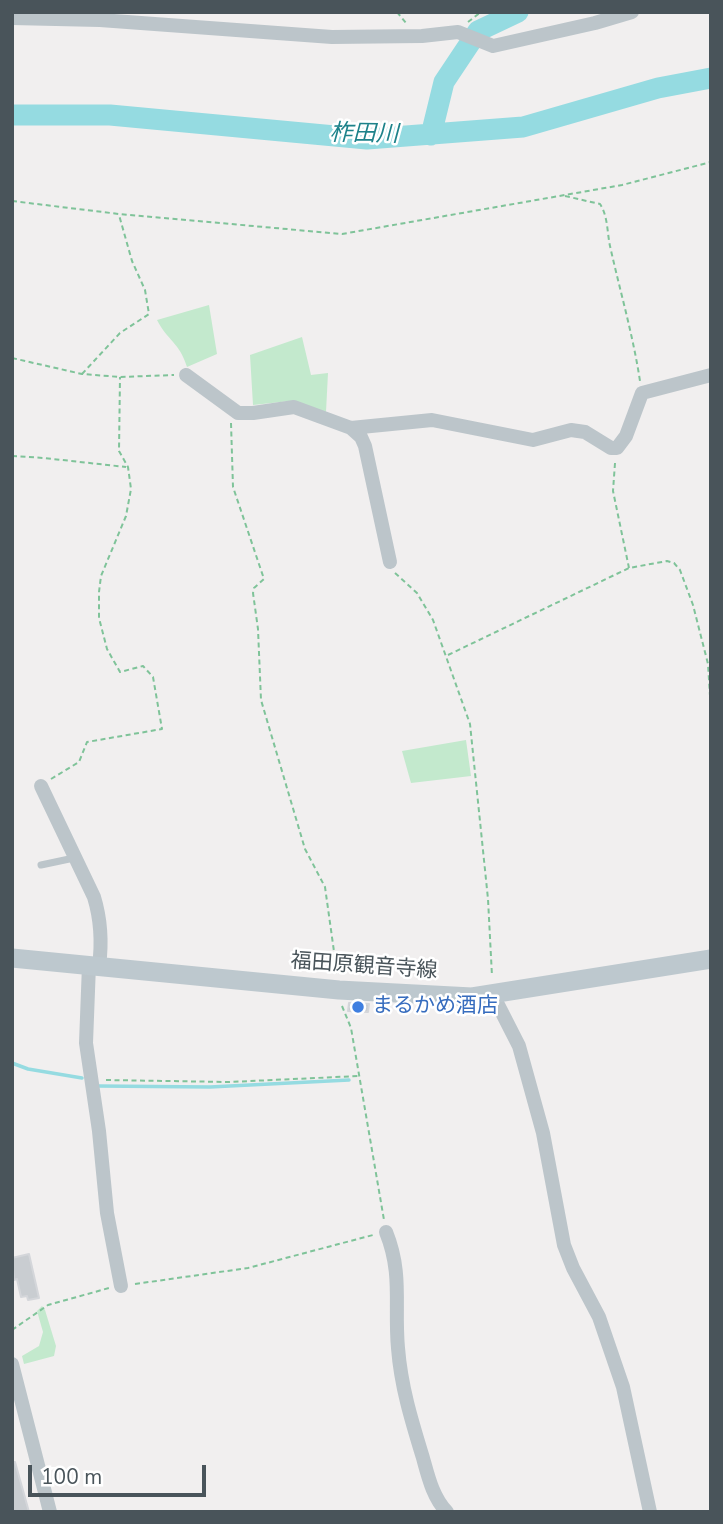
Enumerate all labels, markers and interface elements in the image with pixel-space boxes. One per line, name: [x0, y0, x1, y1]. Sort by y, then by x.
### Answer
water label: 柞田川: [329, 121, 399, 149]
street label: 福田原観音寺線: [290, 949, 438, 985]
place label: まるかめ酒店: [372, 994, 498, 1020]
marker: まるかめ酒店: [350, 999, 366, 1015]
scale bar: [32, 1450, 210, 1494]
text: 100 m: [41, 1463, 102, 1491]

